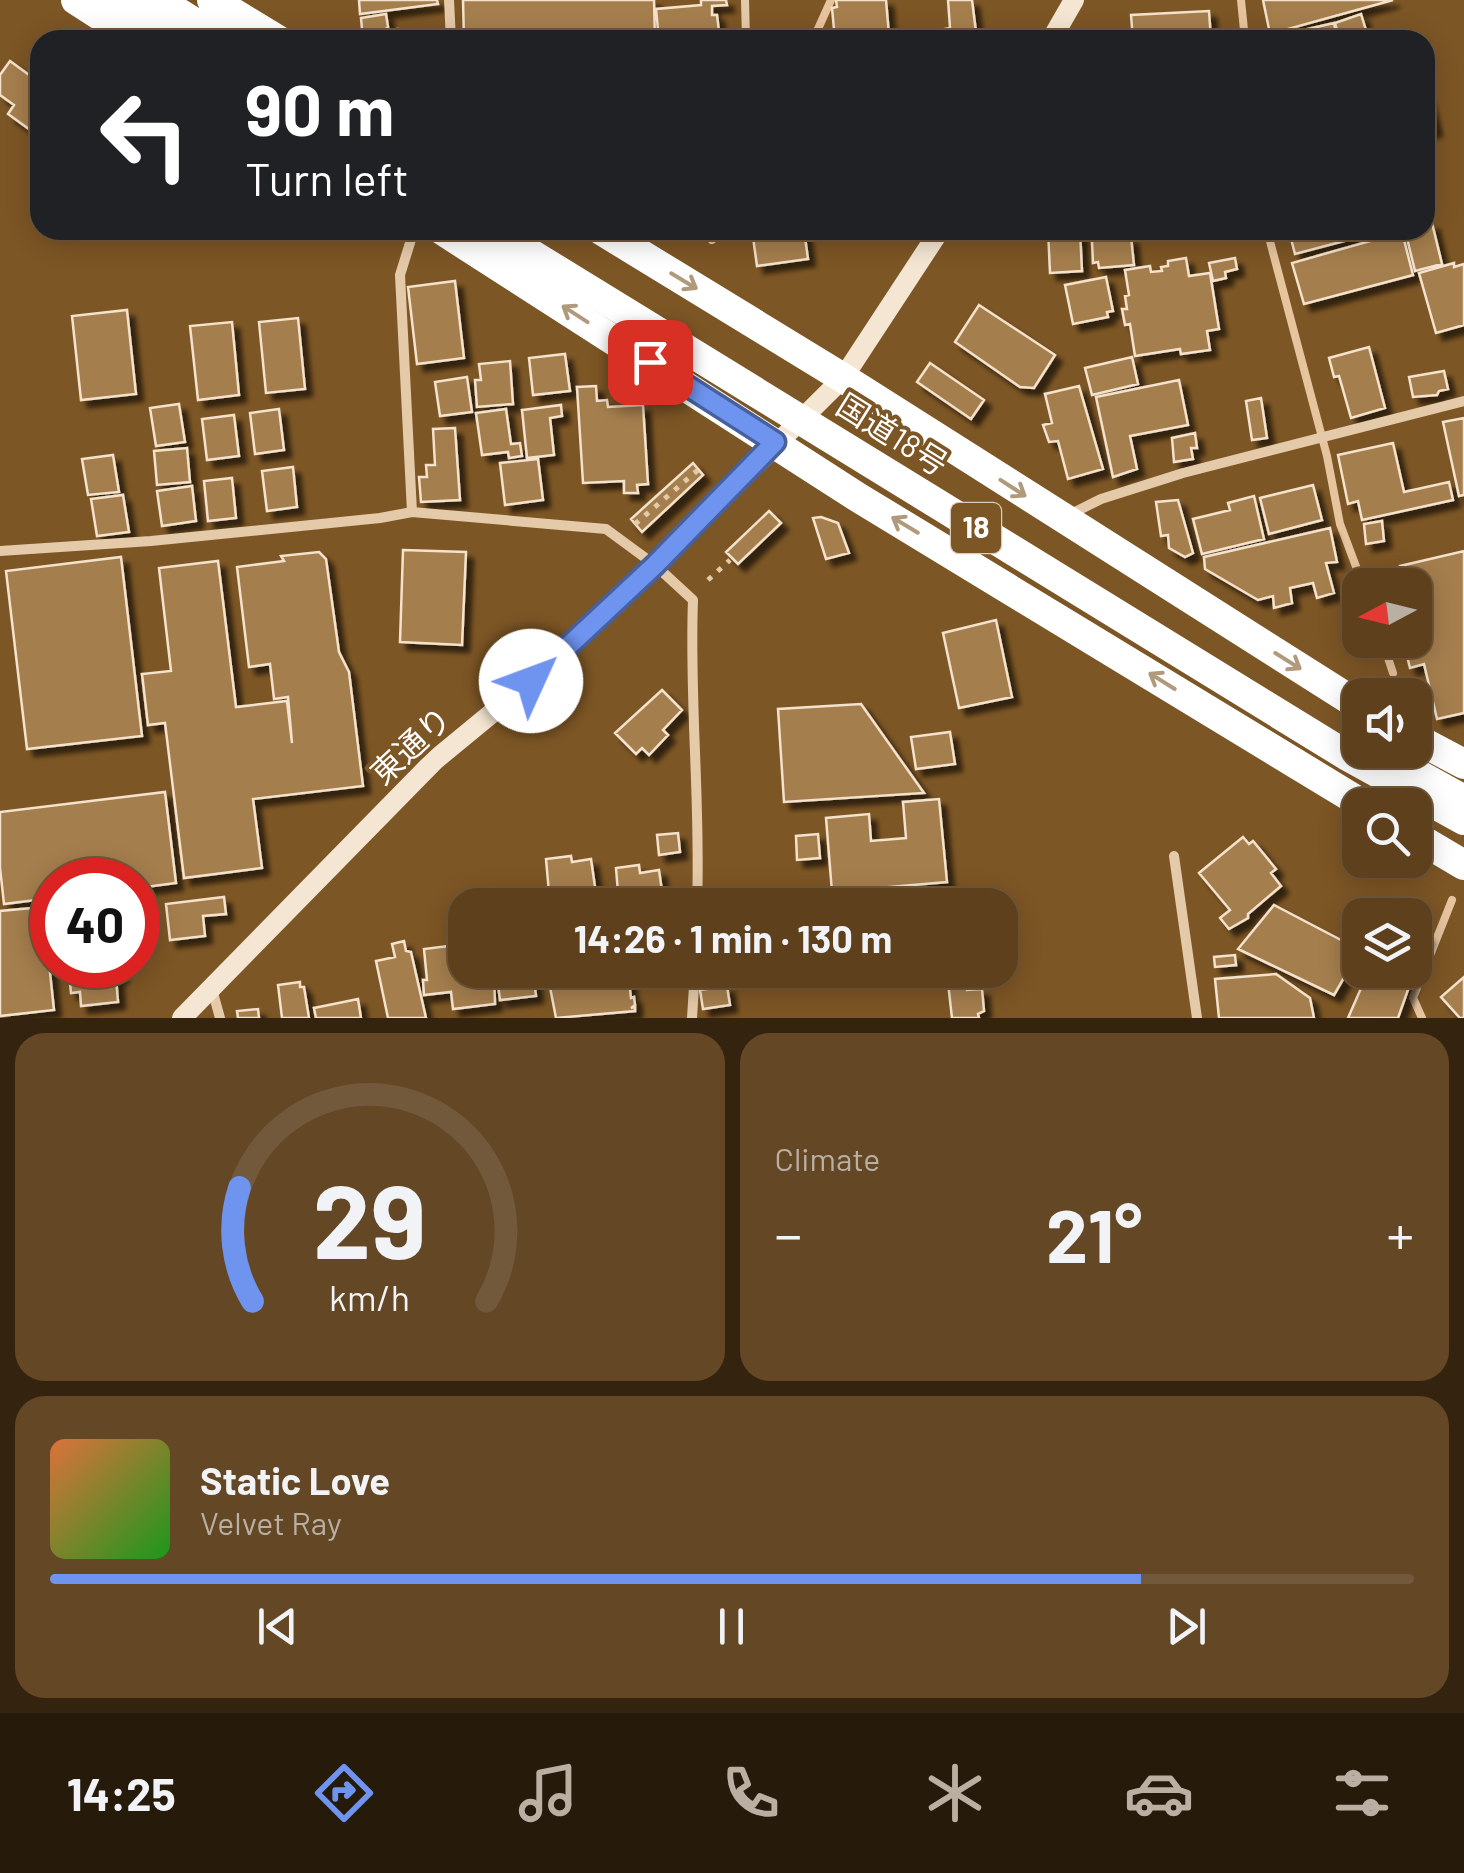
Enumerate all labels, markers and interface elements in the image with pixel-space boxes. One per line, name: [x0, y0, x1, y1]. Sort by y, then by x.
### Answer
text: 90 m: [245, 66, 395, 150]
icon: left: [80, 70, 210, 200]
text: Turn left: [245, 151, 409, 205]
one-way arrow: [669, 271, 698, 291]
one-way arrow: [562, 303, 590, 324]
pin: [608, 320, 693, 405]
icon: arrive: [623, 335, 678, 390]
street label: 国道18号: [830, 384, 956, 482]
one-way arrow: [998, 477, 1027, 498]
road number: 18: [951, 503, 1001, 553]
one-way arrow: [891, 515, 920, 535]
north arrow: [1342, 568, 1432, 658]
map controls: [1342, 568, 1432, 988]
position arrow: [479, 629, 583, 733]
one-way arrow: [1273, 650, 1302, 671]
one-way arrow: [1148, 670, 1176, 691]
button: sound: [1342, 678, 1432, 768]
street label: 東通り: [362, 698, 458, 791]
button: search: [1342, 788, 1432, 878]
speed limit sign: 40: [30, 858, 160, 988]
button: layers: [1342, 898, 1432, 988]
text: 14:26 · 1 min · 130 m: [574, 915, 892, 961]
text: Climate: [775, 1139, 880, 1177]
text: 29: [313, 1155, 426, 1280]
text: 21°: [1046, 1188, 1142, 1278]
text: −: [775, 1200, 802, 1266]
text: +: [1386, 1200, 1414, 1266]
text: km/h: [329, 1275, 410, 1318]
text: Static Love: [200, 1457, 390, 1503]
text: Velvet Ray: [200, 1503, 342, 1541]
icon: previous: [250, 1599, 305, 1654]
icon: pause: [704, 1599, 759, 1654]
icon: next: [1159, 1599, 1214, 1654]
icon: directions: [309, 1758, 379, 1828]
icon: music: [513, 1758, 583, 1828]
icon: phone: [716, 1758, 786, 1828]
icon: climate: [920, 1758, 990, 1828]
icon: car: [1124, 1758, 1194, 1828]
icon: filters: [1327, 1758, 1397, 1828]
text: 14:25: [67, 1766, 176, 1820]

